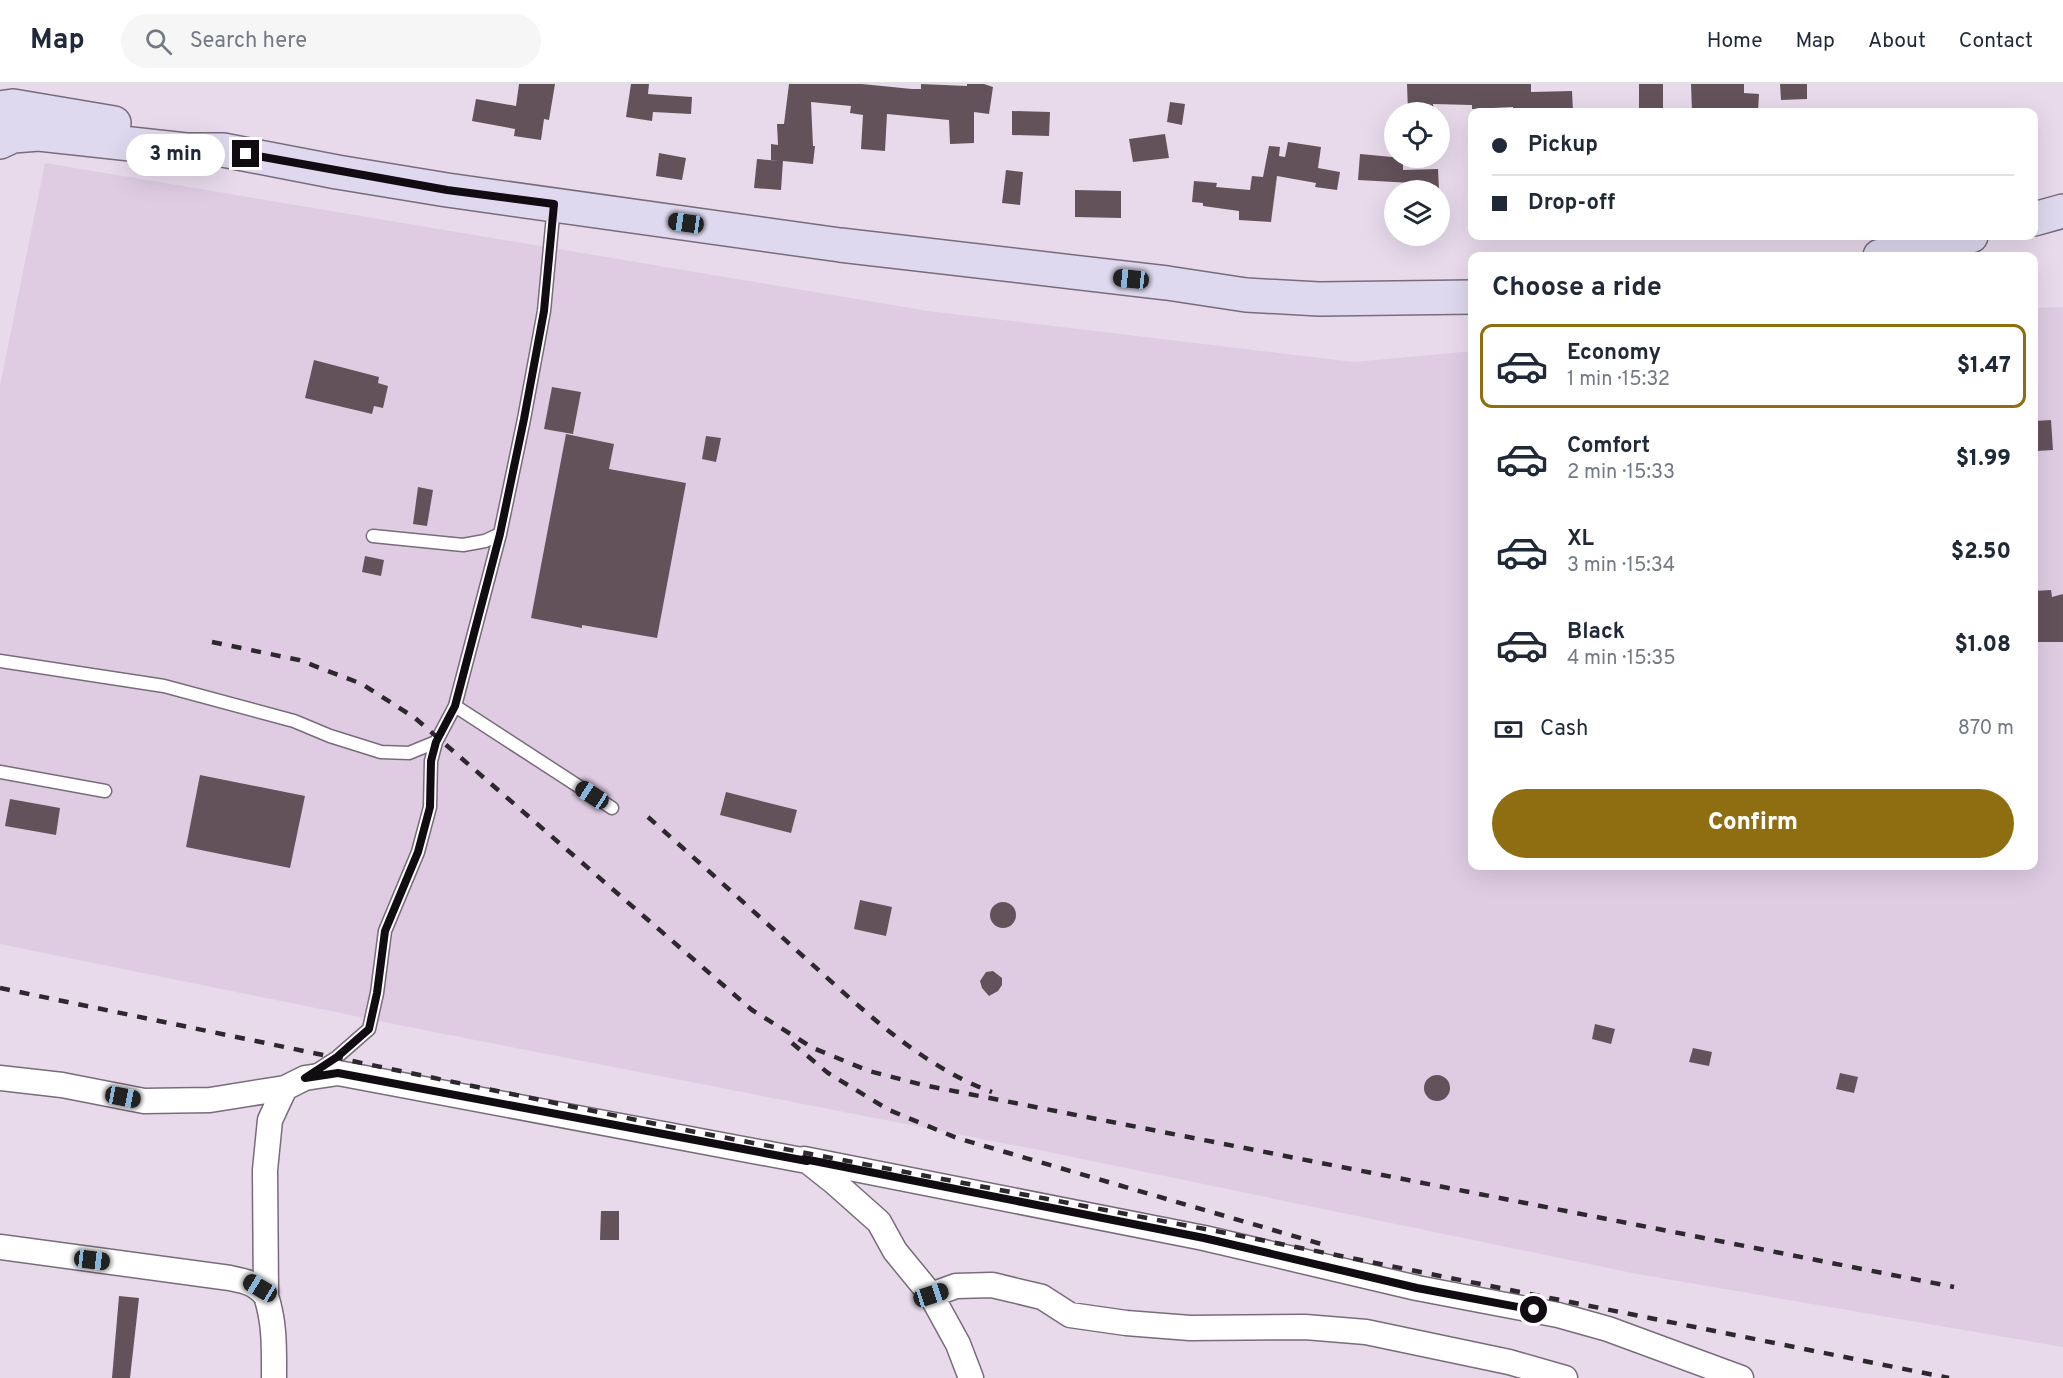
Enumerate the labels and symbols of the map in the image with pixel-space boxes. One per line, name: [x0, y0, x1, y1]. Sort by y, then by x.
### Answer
callout: 3 min: [126, 133, 225, 175]
route end: [232, 140, 259, 167]
car: [667, 212, 705, 234]
car: [1112, 268, 1150, 290]
car: [572, 778, 612, 812]
car: [104, 1085, 142, 1109]
car: [73, 1249, 111, 1271]
car: [240, 1271, 280, 1305]
car: [911, 1281, 951, 1309]
route start: [1520, 1296, 1547, 1323]

